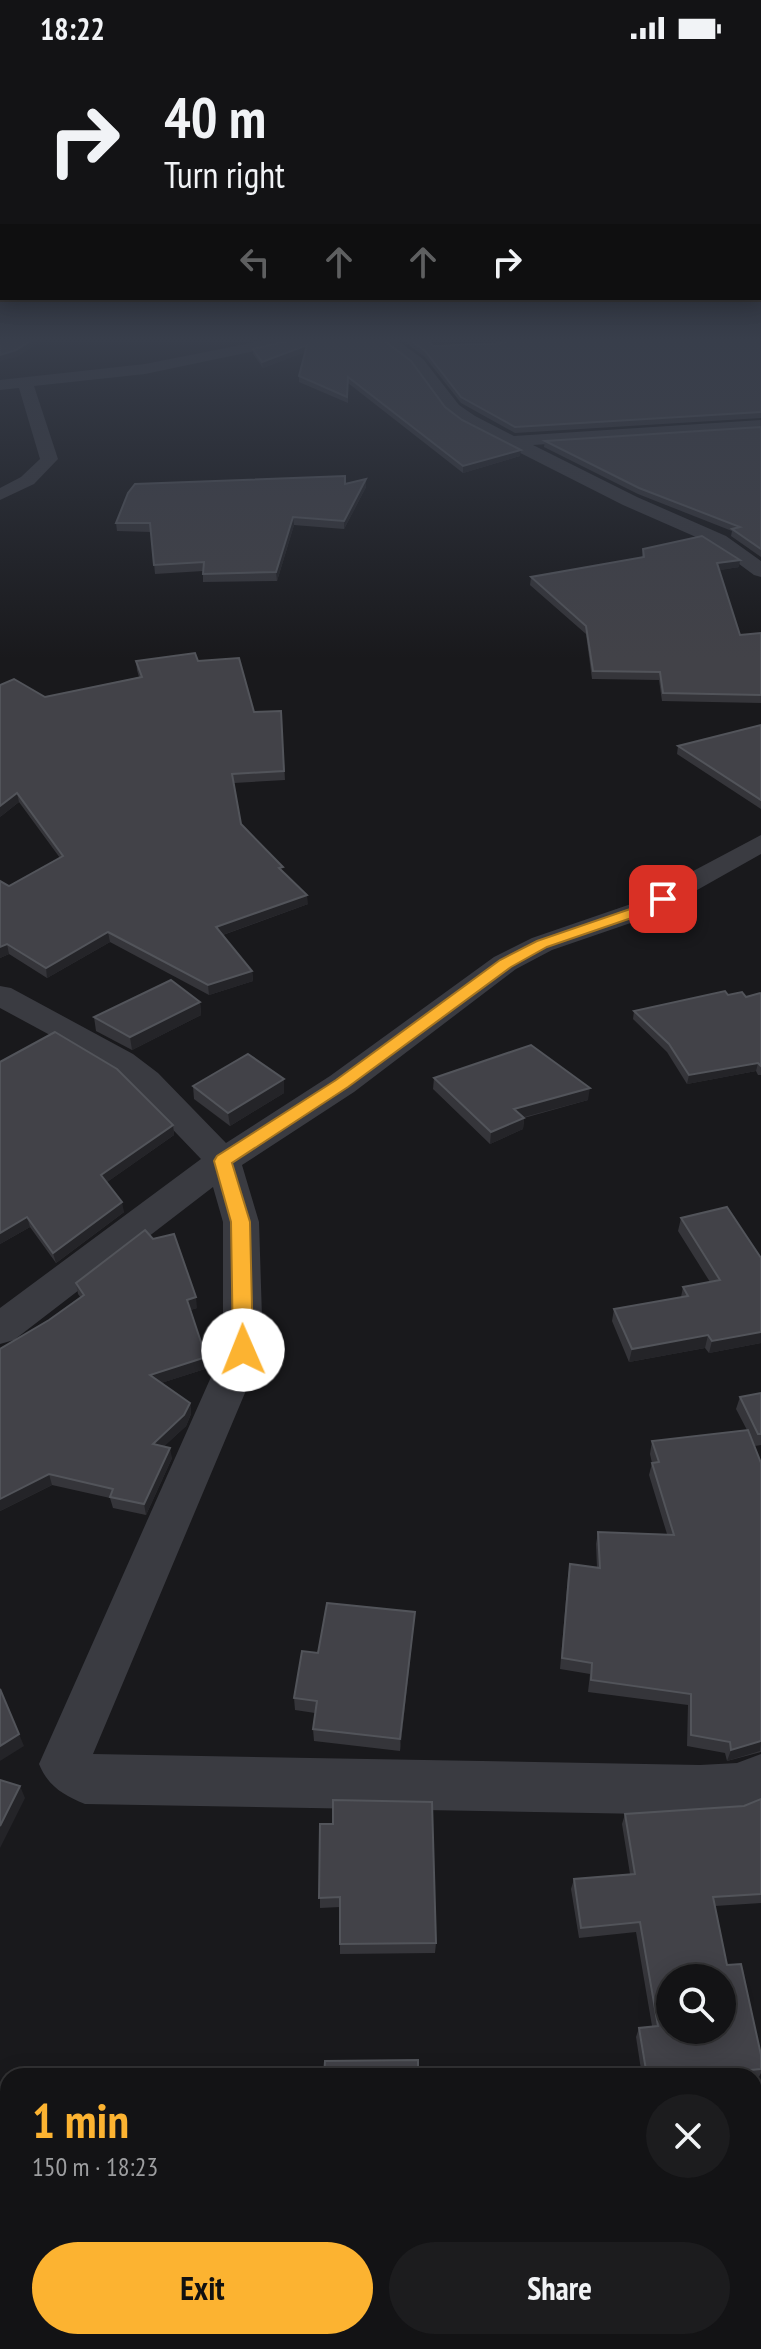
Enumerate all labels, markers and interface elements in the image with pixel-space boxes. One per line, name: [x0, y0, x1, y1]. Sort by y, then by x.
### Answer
text: 18:22: [40, 9, 105, 48]
text: 40 m: [164, 81, 266, 153]
icon: right: [32, 88, 136, 192]
text: Turn right: [164, 151, 285, 198]
icon: left: [233, 240, 277, 284]
icon: ahead: [317, 240, 361, 284]
icon: ahead: [401, 240, 445, 284]
icon: right: [485, 240, 529, 284]
pin: [629, 865, 697, 933]
icon: arrive: [641, 877, 685, 921]
position arrow: [201, 1308, 285, 1392]
map controls: [656, 1964, 736, 2044]
button: search: [656, 1964, 736, 2044]
text: 1 min: [32, 2089, 129, 2151]
button: close: [646, 2094, 730, 2178]
text: 150 m · 18:23: [32, 2150, 158, 2183]
button: Exit: [32, 2242, 373, 2334]
button: Share: [389, 2242, 730, 2334]

